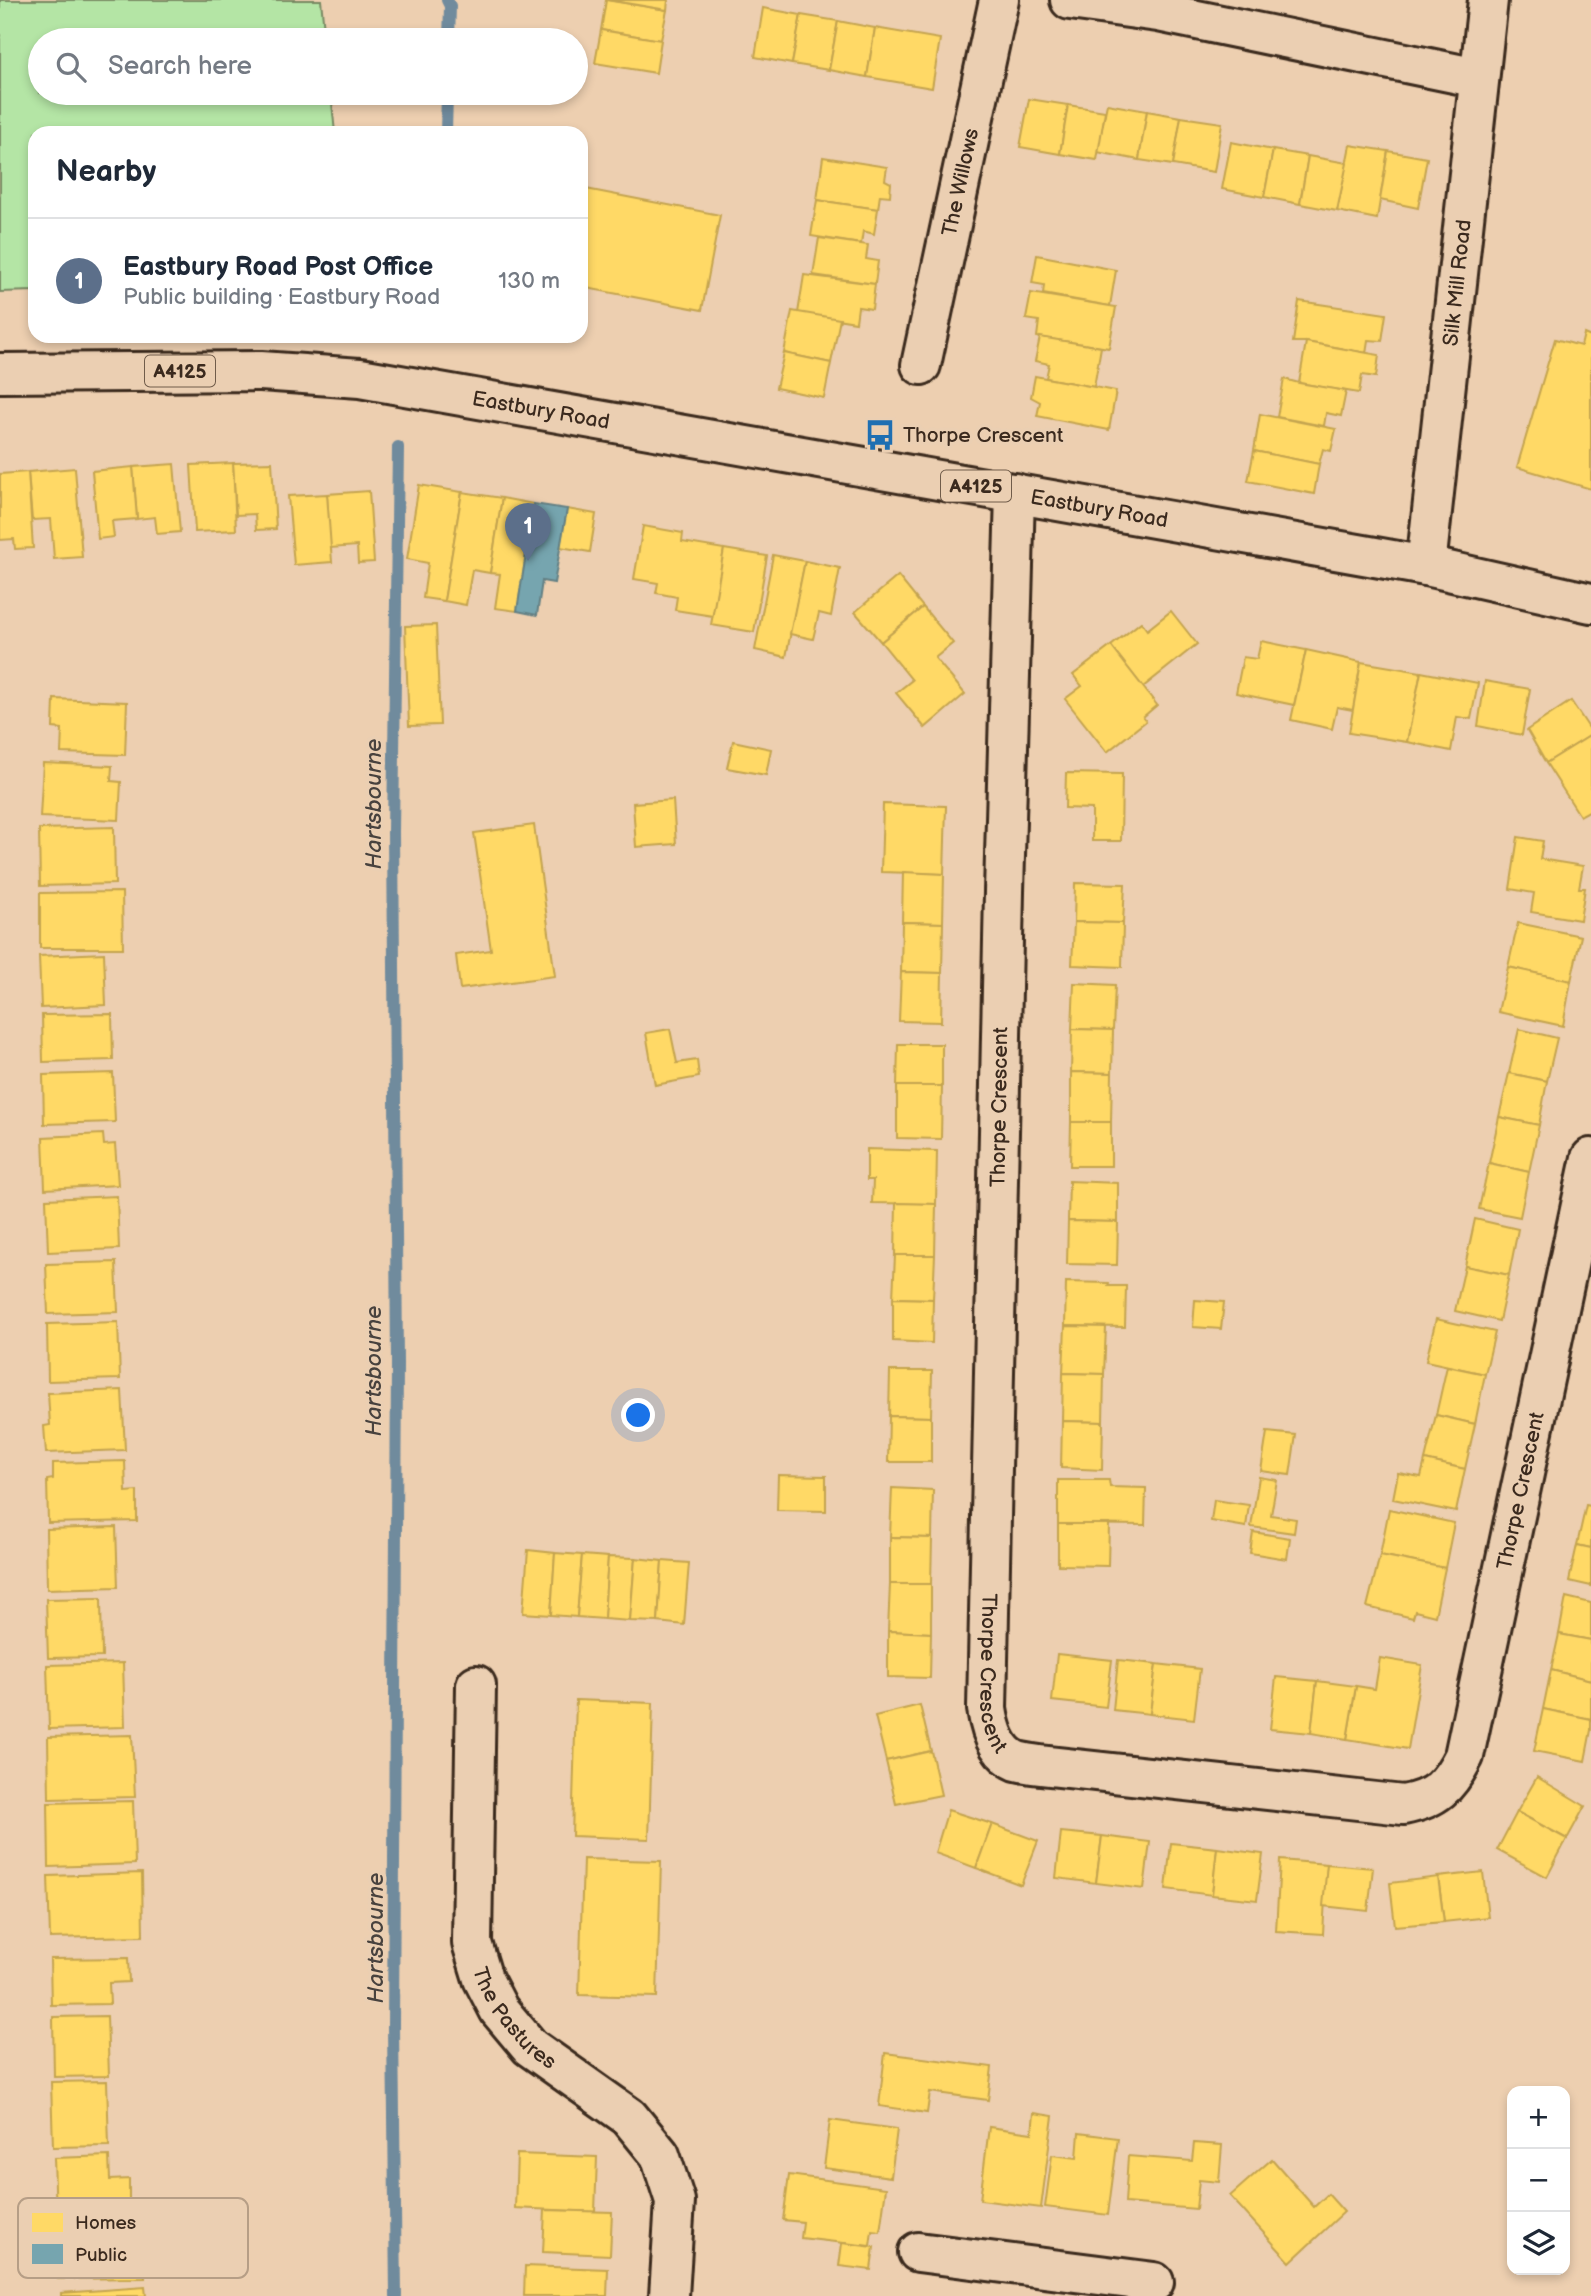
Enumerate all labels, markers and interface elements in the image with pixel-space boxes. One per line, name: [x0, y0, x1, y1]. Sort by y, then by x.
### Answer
search box: [28, 28, 588, 105]
icon: search: [52, 48, 90, 86]
text: Search here: [108, 51, 252, 82]
street label: The Willows: [937, 126, 984, 238]
text: Nearby: [56, 154, 156, 190]
street label: Silk Mill Road: [1438, 218, 1477, 347]
text: Eastbury Road Post Office: [123, 252, 433, 283]
text: 1: [74, 267, 84, 295]
text: 130 m: [498, 267, 560, 295]
text: Public building · Eastbury Road: [123, 283, 440, 311]
road number: A4125: [145, 356, 215, 386]
street label: Eastbury Road: [470, 386, 612, 435]
bus stop icon: Thorpe Crescent: [863, 418, 897, 452]
place label: Thorpe Crescent: [903, 423, 1064, 448]
road number: A4125: [941, 471, 1011, 502]
street label: Eastbury Road: [1029, 484, 1170, 533]
pin: 1: [505, 503, 551, 561]
water label: Hartsbourne: [360, 739, 388, 869]
street label: Thorpe Crescent: [986, 1026, 1013, 1187]
water label: Hartsbourne: [360, 1306, 388, 1436]
your location: [621, 1398, 655, 1432]
street label: Thorpe Crescent: [1492, 1409, 1550, 1572]
street label: Thorpe Crescent: [974, 1593, 1013, 1759]
water label: Hartsbourne: [362, 1873, 390, 2003]
street label: The Pastures: [467, 1964, 561, 2075]
map controls: [1507, 2086, 1570, 2275]
button: +: [1507, 2086, 1570, 2149]
button: −: [1507, 2149, 1570, 2212]
legend: [18, 2198, 248, 2278]
text: Homes: [75, 2212, 136, 2235]
button: layers: [1507, 2212, 1570, 2275]
text: Public: [75, 2244, 127, 2267]

